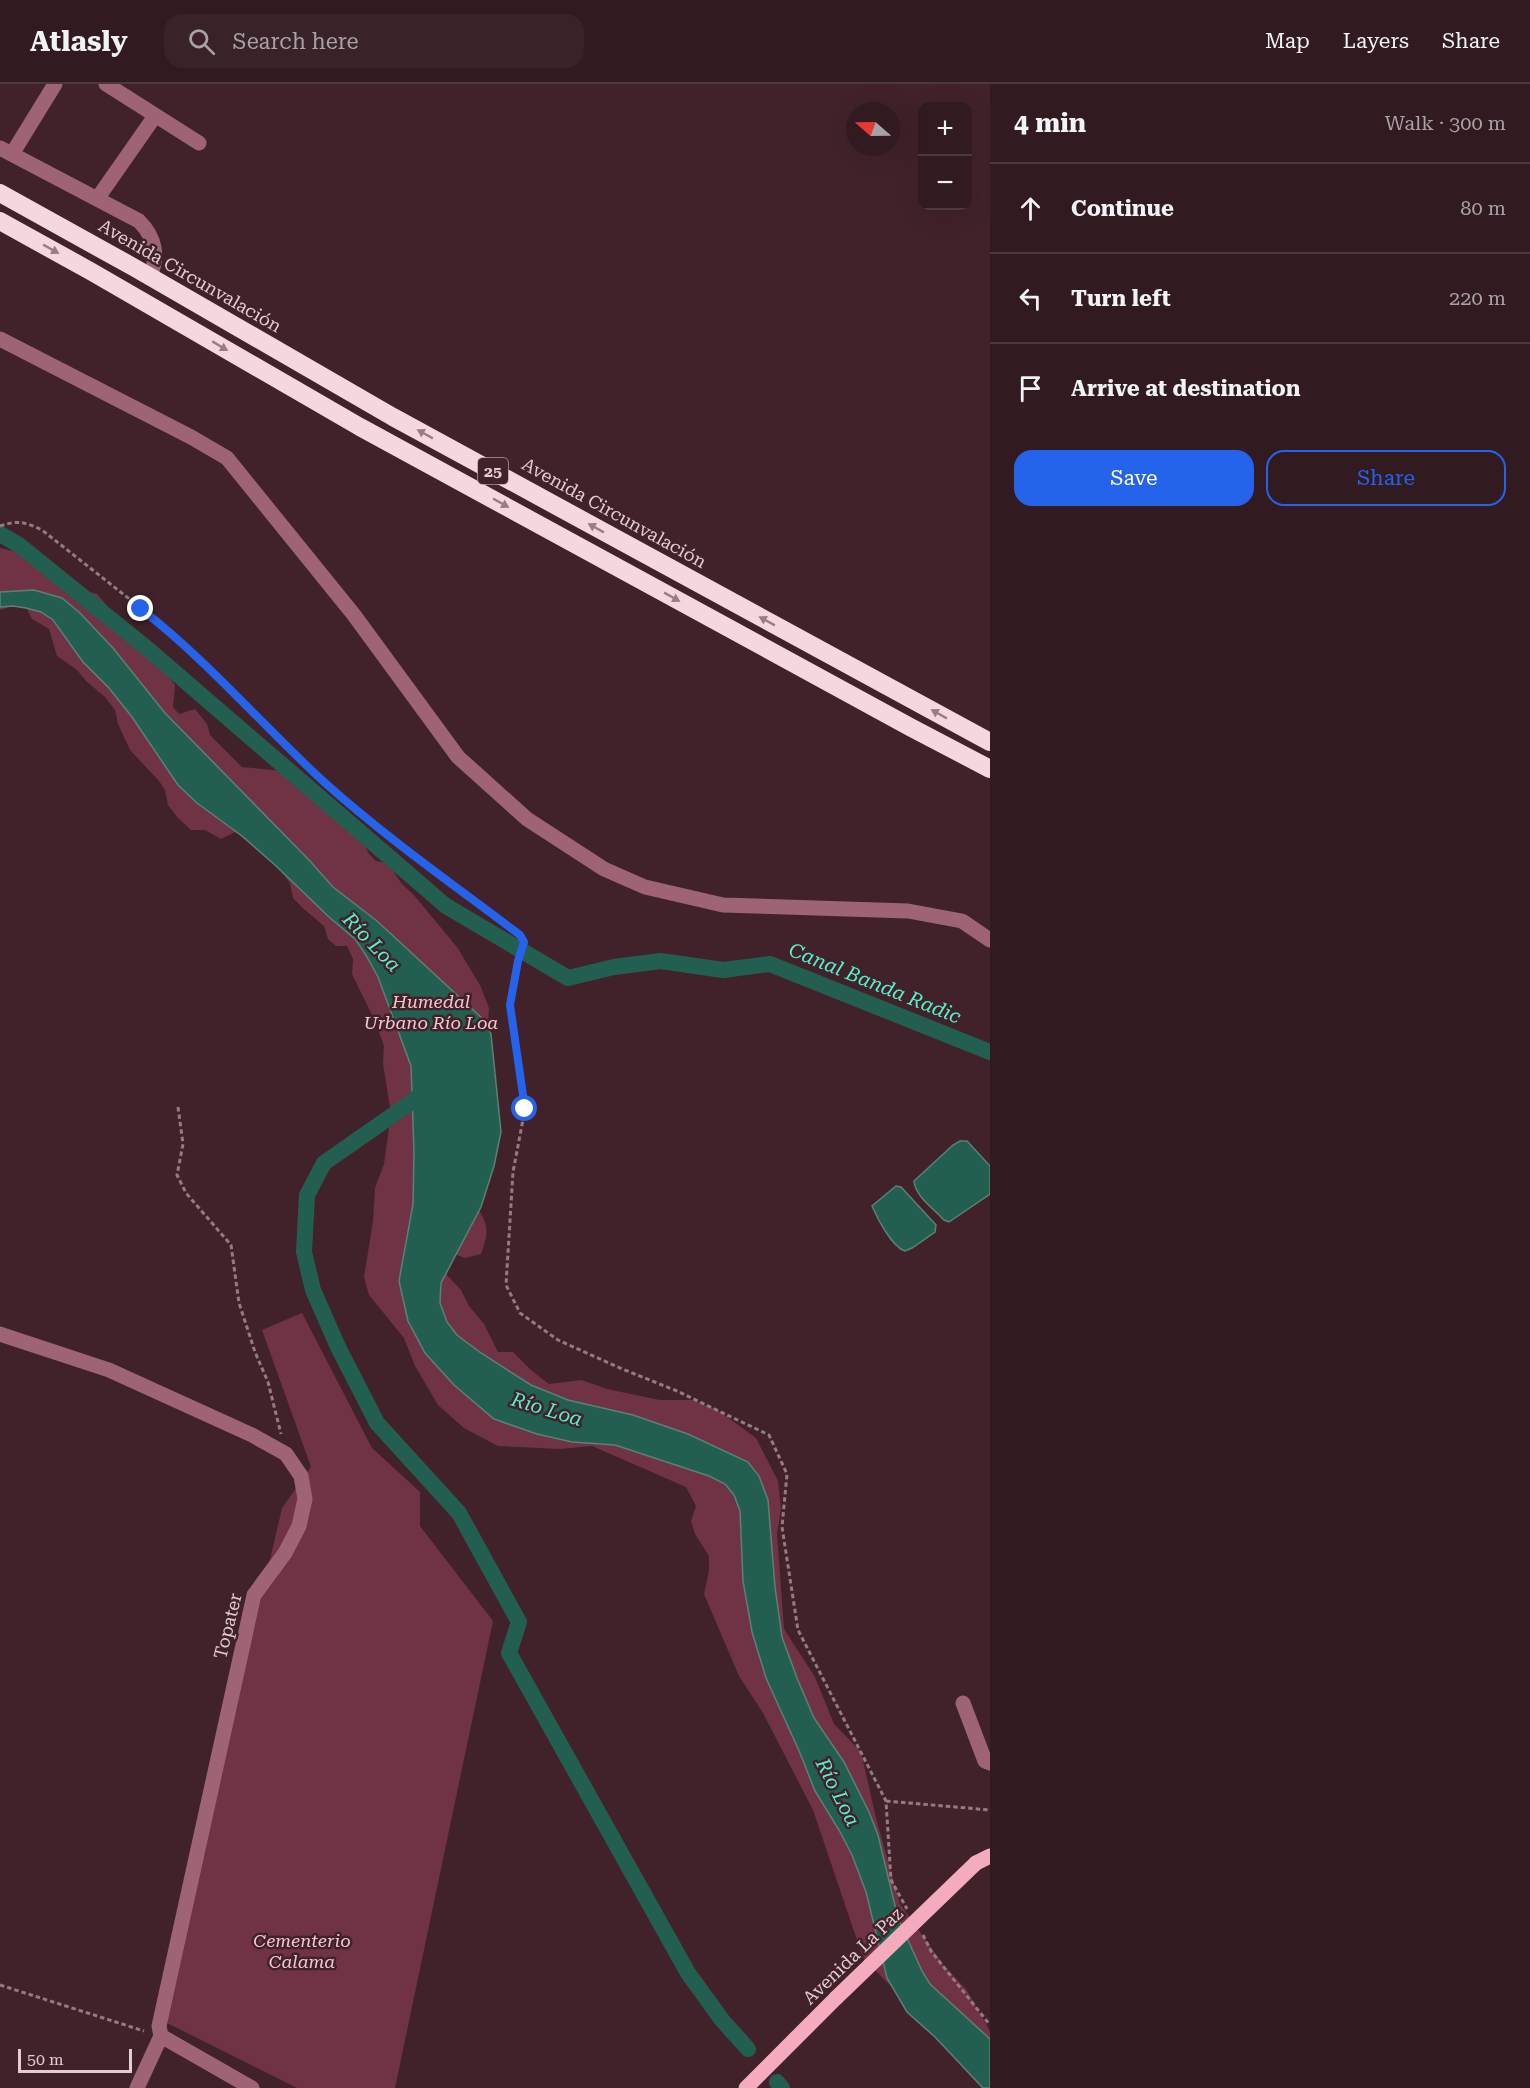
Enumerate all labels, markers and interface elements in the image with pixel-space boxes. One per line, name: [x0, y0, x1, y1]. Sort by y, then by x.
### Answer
search box: [164, 14, 584, 68]
text: Atlasly: [30, 25, 128, 58]
icon: search: [185, 25, 218, 58]
text: Search here: [233, 29, 359, 54]
text: Map: [1265, 29, 1310, 53]
text: Layers: [1343, 29, 1409, 53]
text: Share: [1442, 29, 1500, 53]
north arrow: [846, 102, 900, 156]
map controls: [918, 102, 972, 210]
button: +: [918, 102, 972, 156]
text: 4 min: [1014, 108, 1086, 138]
text: Walk · 300 m: [1385, 111, 1506, 135]
button: −: [918, 156, 972, 210]
icon: ahead: [1014, 192, 1047, 225]
text: Continue: [1071, 196, 1174, 221]
text: 80 m: [1460, 196, 1506, 220]
street label: Avenida Circunvalación: [95, 215, 286, 337]
one-way arrow: [43, 244, 60, 254]
icon: left: [1014, 282, 1047, 315]
text: Turn left: [1071, 286, 1171, 311]
text: 220 m: [1449, 286, 1506, 310]
one-way arrow: [212, 341, 228, 352]
icon: arrive: [1014, 372, 1047, 405]
text: Arrive at destination: [1071, 376, 1300, 401]
one-way arrow: [416, 429, 433, 439]
button: Save: [1014, 450, 1254, 506]
button: Share: [1266, 450, 1506, 506]
street label: Avenida Circunvalación: [518, 453, 710, 572]
road number: 25: [478, 458, 508, 484]
one-way arrow: [492, 498, 509, 508]
one-way arrow: [588, 522, 604, 533]
one-way arrow: [663, 592, 680, 602]
route end: [127, 595, 153, 621]
one-way arrow: [759, 616, 776, 626]
one-way arrow: [930, 709, 947, 719]
water label: Río Loa: [337, 907, 406, 977]
water label: Canal Banda Radic: [785, 937, 965, 1029]
park label: Humedal Urbano Río Loa: [364, 991, 498, 1033]
route start: [511, 1095, 537, 1121]
water label: Río Loa: [508, 1387, 585, 1431]
street label: Topater: [209, 1591, 246, 1661]
water label: Río Loa: [810, 1753, 865, 1830]
street label: Avenida La Paz: [799, 1903, 907, 2008]
park label: Cementerio Calama: [253, 1930, 351, 1972]
scale bar: [18, 2046, 132, 2074]
text: 50 m: [27, 2050, 64, 2069]

